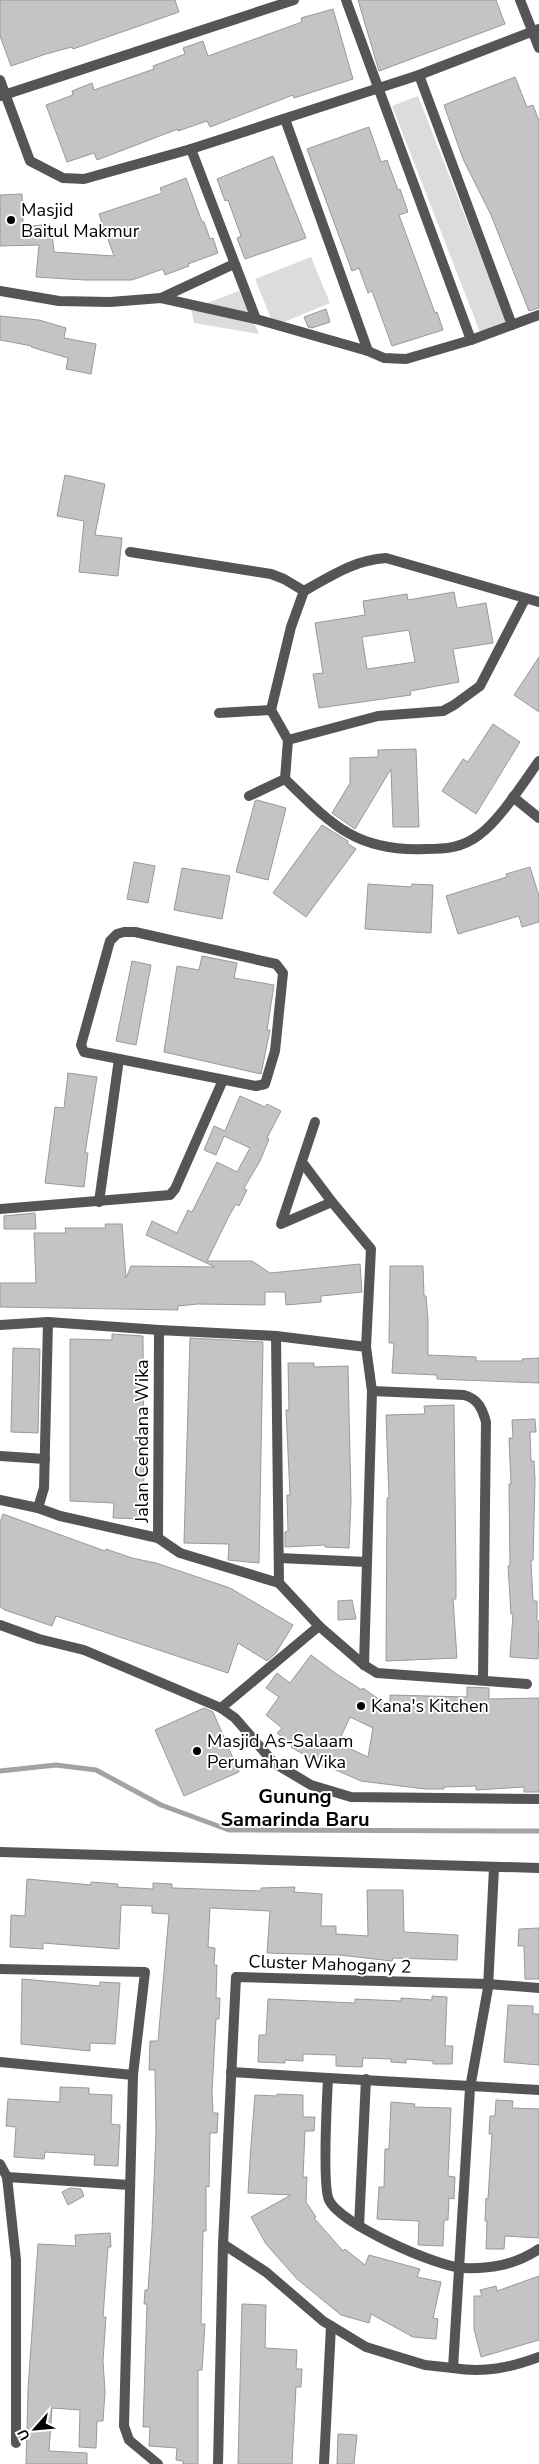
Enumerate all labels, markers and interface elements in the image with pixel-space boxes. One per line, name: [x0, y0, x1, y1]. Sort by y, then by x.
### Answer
place label: Masjid Baitul Makmur: [21, 198, 140, 243]
marker: Masjid Baitul Makmur: [5, 214, 17, 226]
street label: Jalan Cendana Wika: [130, 1359, 154, 1524]
place label: Kana's Kitchen: [371, 1694, 489, 1718]
marker: Kana's Kitchen: [355, 1700, 367, 1712]
place label: Masjid As-Salaam Perumahan Wika: [207, 1729, 354, 1774]
marker: Masjid As-Salaam Perumahan Wika: [191, 1745, 203, 1757]
district label: Gunung Samarinda Baru: [220, 1783, 370, 1833]
street label: Cluster Mahogany 2: [248, 1949, 412, 1979]
north arrow: [10, 2404, 60, 2454]
text: U: [13, 2426, 35, 2444]

